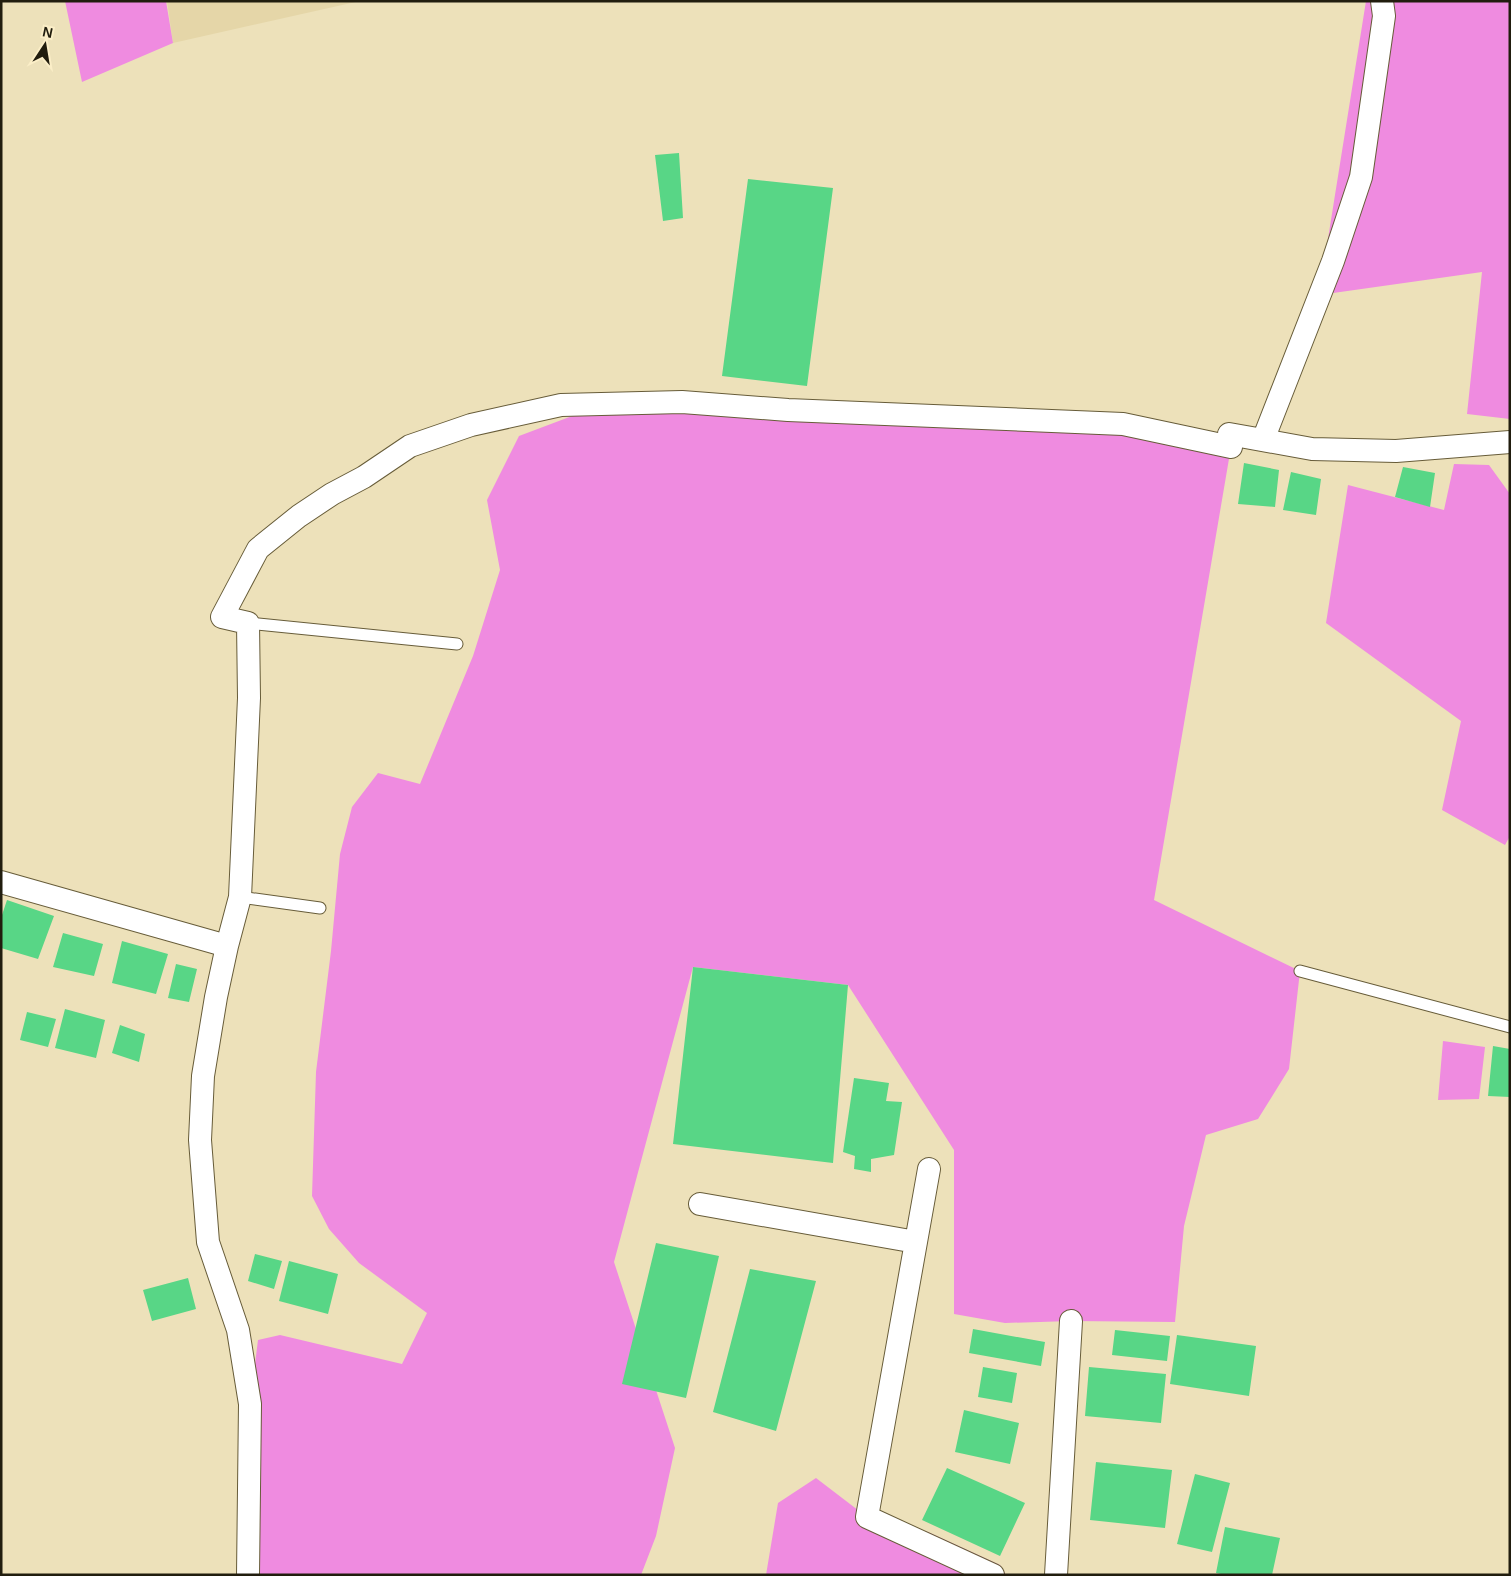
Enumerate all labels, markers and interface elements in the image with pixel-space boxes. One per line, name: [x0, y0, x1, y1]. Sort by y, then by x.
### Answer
north arrow: [20, 20, 70, 70]
text: N: [41, 23, 54, 41]

